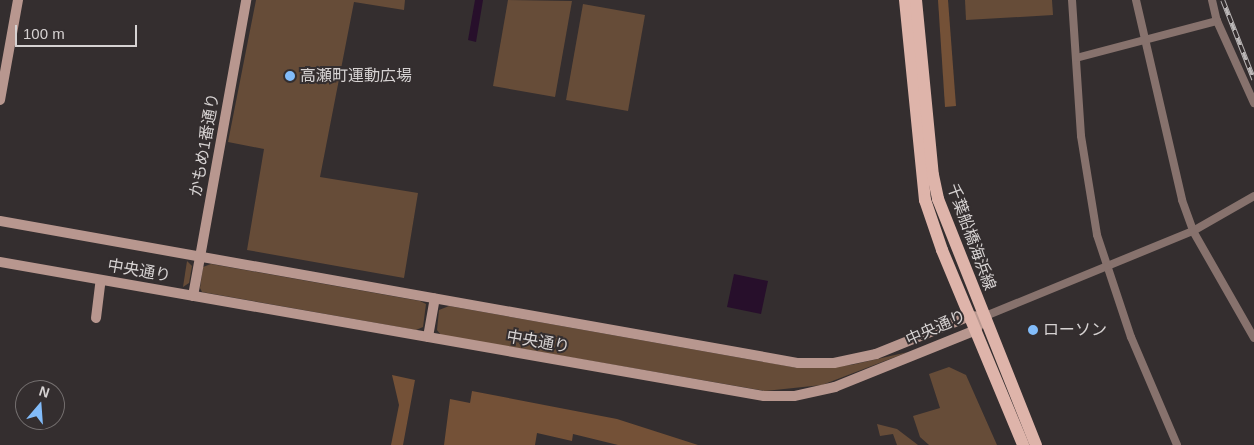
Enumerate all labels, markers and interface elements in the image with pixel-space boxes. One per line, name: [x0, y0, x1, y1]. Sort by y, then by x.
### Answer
scale bar: [18, 15, 140, 47]
text: 100 m: [23, 25, 65, 42]
place label: 高瀬町運動広場: [300, 66, 412, 86]
marker: 高瀬町運動広場: [284, 70, 296, 82]
street label: かもめ1番通り: [186, 92, 224, 198]
street label: 千葉船橋海浜線: [943, 181, 999, 293]
street label: 中央通り: [106, 256, 172, 286]
street label: 中央通り: [903, 306, 969, 350]
place label: ローソン: [1043, 320, 1107, 340]
marker: ローソン: [1027, 324, 1039, 336]
street label: 中央通り: [505, 327, 571, 357]
north arrow: [15, 380, 65, 430]
text: N: [37, 383, 52, 401]

